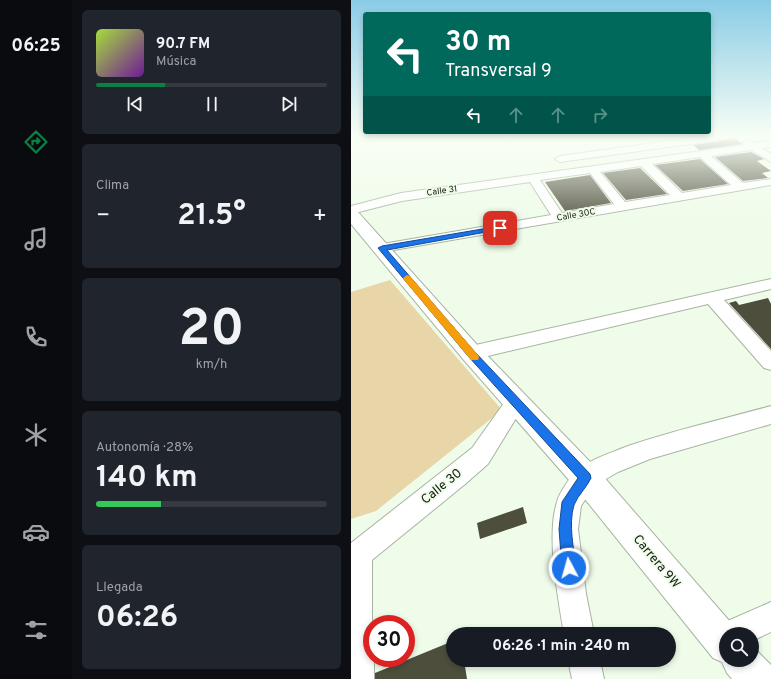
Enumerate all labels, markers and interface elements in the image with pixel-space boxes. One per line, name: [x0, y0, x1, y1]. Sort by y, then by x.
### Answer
text: 30 m: [445, 25, 511, 61]
icon: left: [379, 28, 431, 80]
text: 06:25: [11, 35, 61, 58]
text: 90.7 FM: [156, 35, 210, 54]
text: Música: [156, 54, 196, 70]
text: Transversal 9: [445, 60, 552, 83]
icon: previous: [124, 93, 146, 115]
icon: pause: [201, 93, 223, 115]
icon: next: [278, 93, 300, 115]
icon: left: [463, 104, 485, 126]
icon: ahead: [505, 104, 527, 126]
icon: ahead: [547, 104, 569, 126]
icon: right: [589, 104, 611, 126]
icon: directions: [22, 128, 50, 156]
text: Clima: [96, 178, 129, 194]
street label: Calle 31: [426, 183, 458, 199]
text: 21.5°: [177, 198, 246, 235]
text: −: [96, 203, 110, 230]
text: +: [313, 203, 327, 230]
street label: Calle 30C: [556, 206, 596, 224]
pin: [483, 211, 517, 245]
icon: arrive: [489, 217, 511, 239]
icon: music: [22, 225, 50, 253]
text: 20: [179, 298, 245, 364]
icon: phone: [22, 323, 50, 351]
text: km/h: [196, 357, 227, 373]
icon: climate: [22, 421, 50, 449]
text: Autonomía · 28%: [96, 440, 193, 456]
text: 140 km: [96, 460, 198, 497]
street label: Calle 30: [418, 466, 466, 508]
icon: car: [22, 518, 50, 546]
street label: Carrera 9W: [629, 532, 683, 592]
position arrow: [548, 547, 590, 589]
text: Llegada: [96, 580, 143, 596]
text: 06:26: [96, 600, 178, 637]
speed limit sign: 30: [363, 615, 415, 667]
icon: filters: [22, 616, 50, 644]
map controls: [719, 627, 759, 667]
button: search: [719, 627, 759, 667]
text: 06:26 · 1 min · 240 m: [492, 637, 630, 656]

